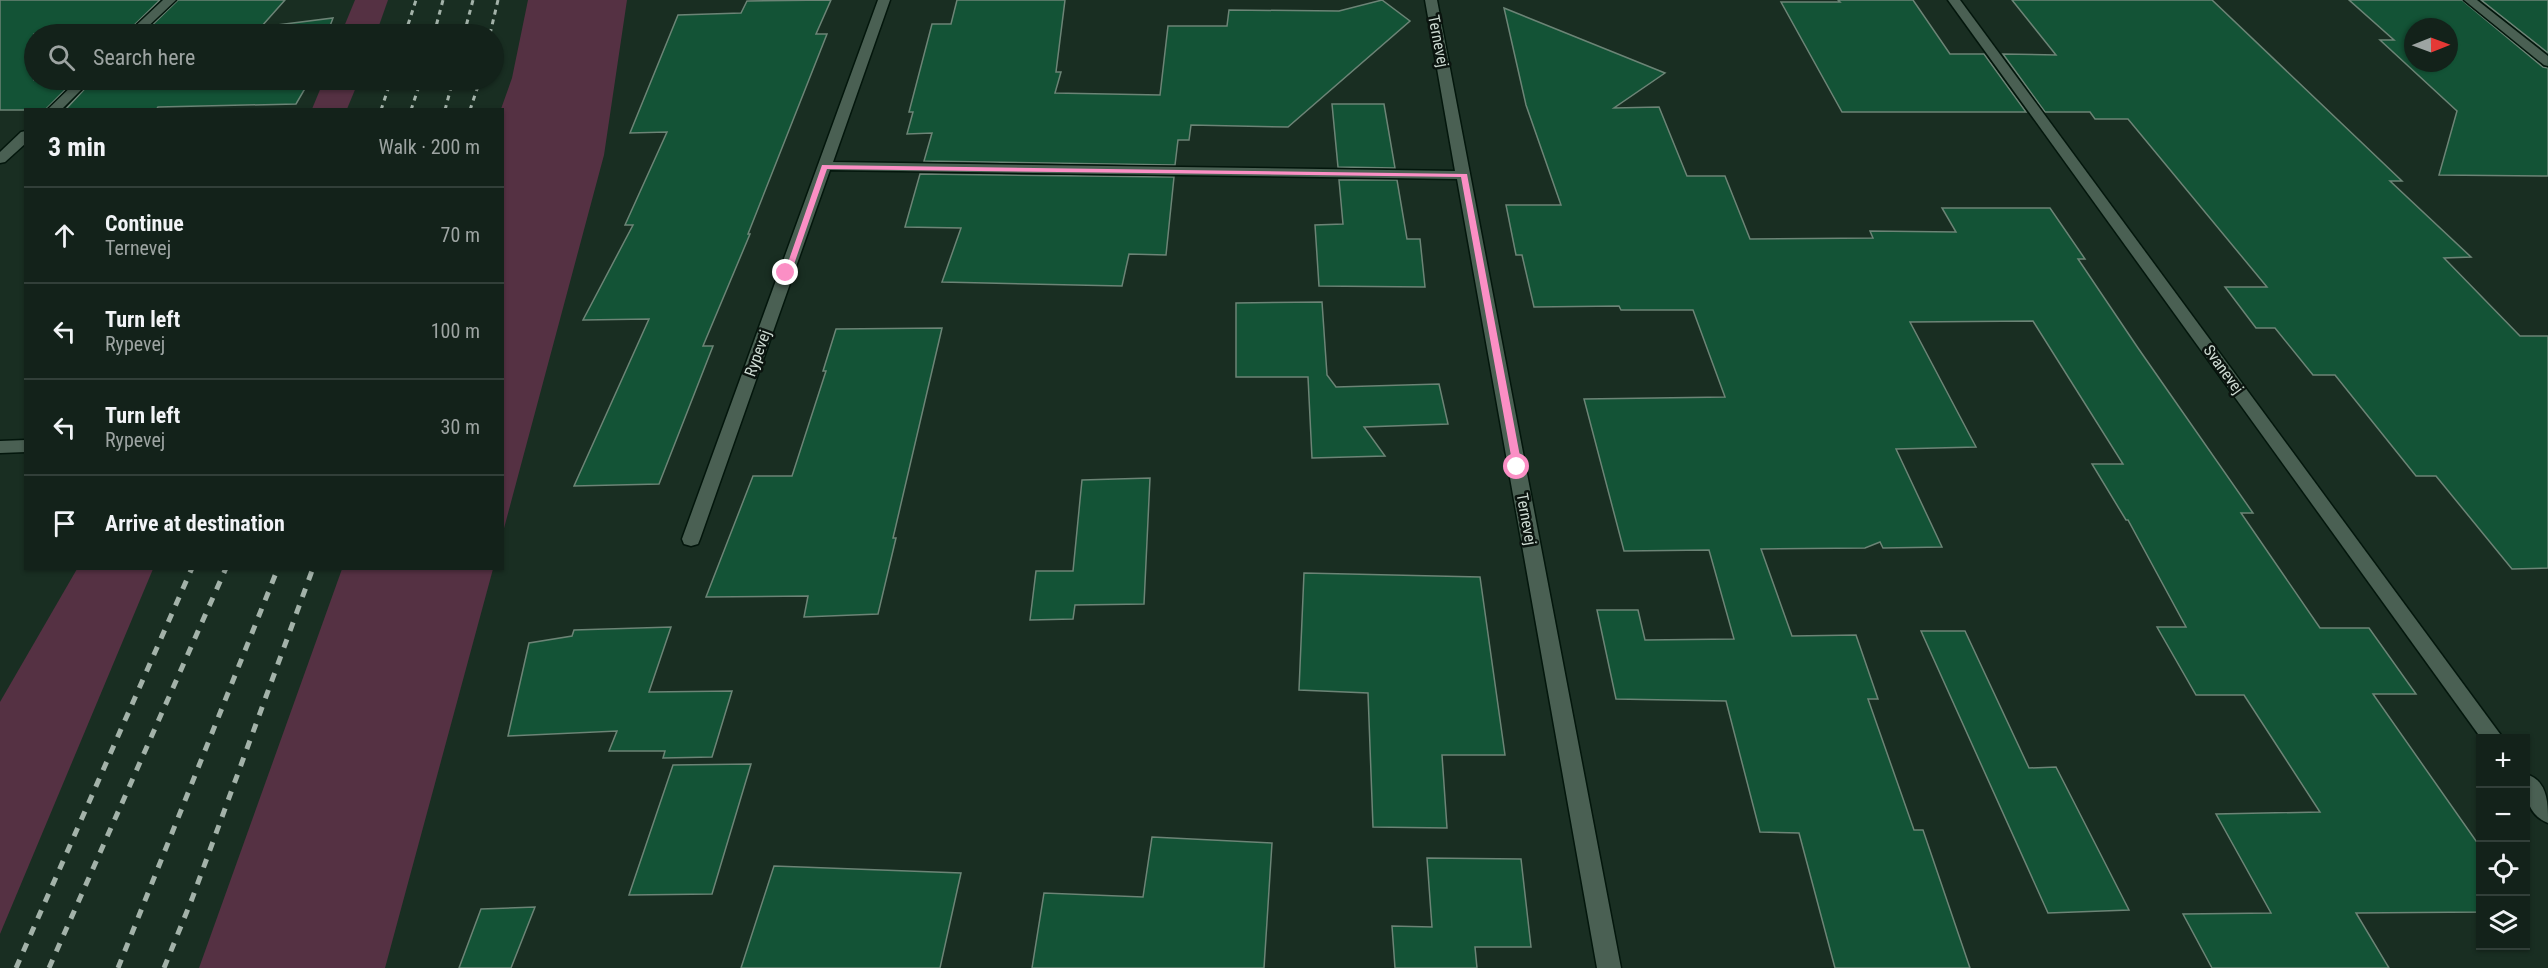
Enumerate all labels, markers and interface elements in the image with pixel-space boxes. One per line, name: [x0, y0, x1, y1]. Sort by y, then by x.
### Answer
street label: Ternevej: [1424, 13, 1453, 69]
north arrow: [2404, 18, 2458, 72]
search box: [24, 24, 504, 90]
icon: search: [45, 41, 78, 74]
text: Search here: [93, 45, 195, 70]
text: 3 min: [48, 132, 106, 162]
text: Walk · 200 m: [379, 135, 480, 159]
text: Continue: [105, 211, 184, 236]
icon: ahead: [48, 219, 81, 252]
text: 70 m: [441, 223, 480, 247]
text: Ternevej: [105, 236, 171, 260]
route end: [772, 259, 798, 285]
text: Turn left: [105, 307, 180, 332]
icon: left: [48, 315, 81, 348]
text: 100 m: [431, 319, 480, 343]
street label: Rypevej: [740, 327, 775, 379]
text: Rypevej: [105, 332, 165, 356]
street label: Svanevej: [2200, 341, 2248, 397]
text: Turn left: [105, 403, 180, 428]
icon: left: [48, 411, 81, 444]
text: 30 m: [441, 415, 480, 439]
text: Rypevej: [105, 428, 165, 452]
route start: [1503, 453, 1529, 479]
street label: Ternevej: [1513, 491, 1540, 547]
icon: arrive: [48, 507, 81, 540]
text: Arrive at destination: [105, 511, 285, 536]
map controls: [2476, 734, 2530, 950]
button: +: [2476, 734, 2530, 788]
button: −: [2476, 788, 2530, 842]
button: locate: [2476, 842, 2530, 896]
button: layers: [2476, 896, 2530, 950]

